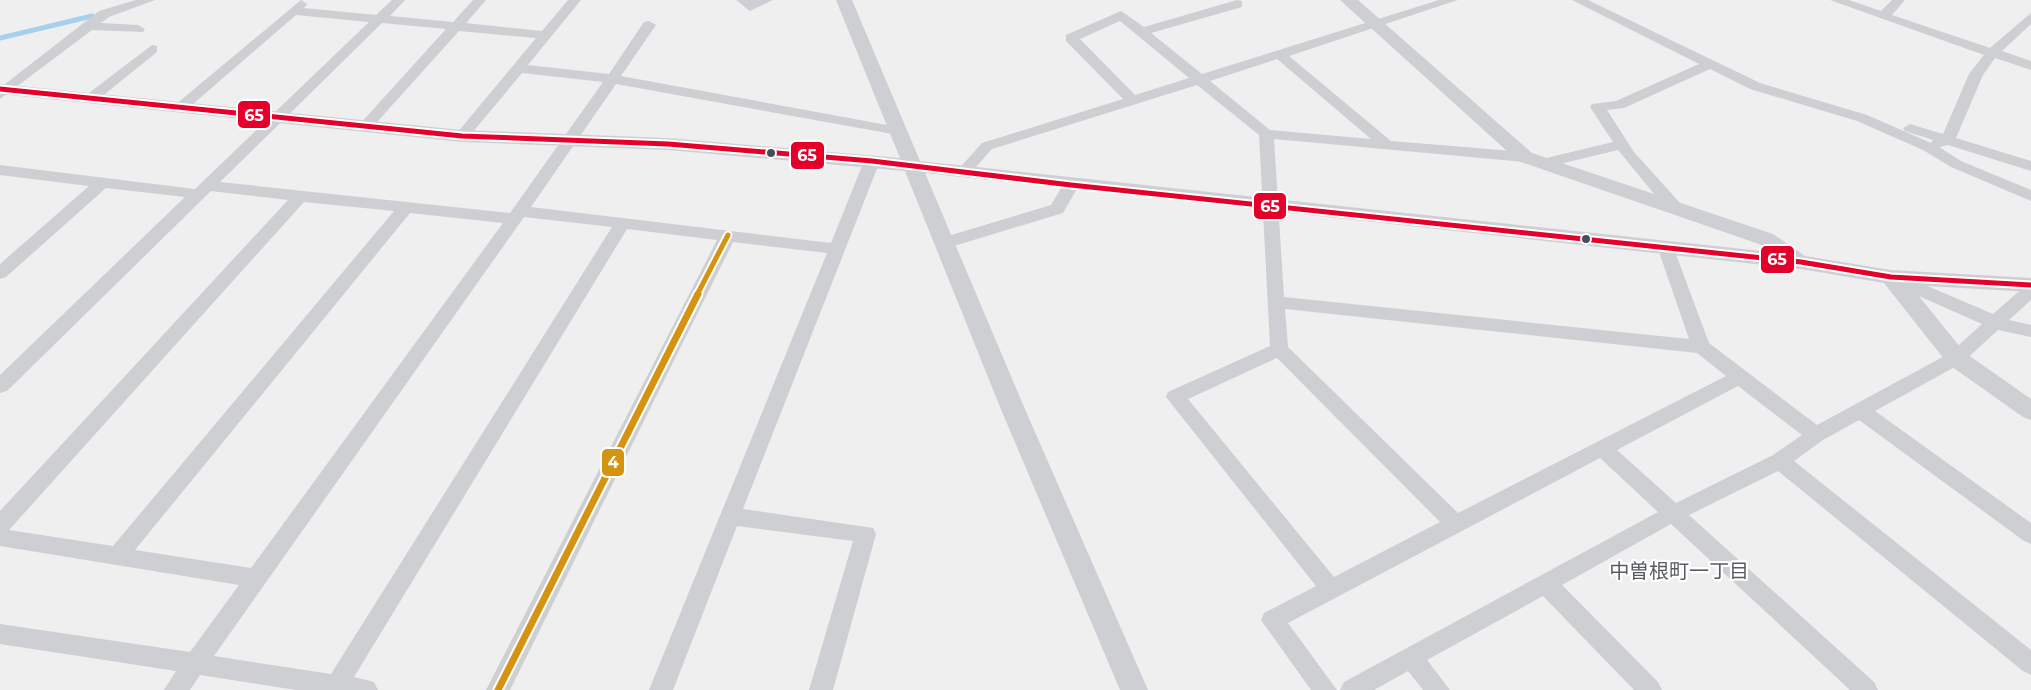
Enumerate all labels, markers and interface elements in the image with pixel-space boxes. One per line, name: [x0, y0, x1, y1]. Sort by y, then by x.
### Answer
line badge: 65: [237, 100, 271, 129]
text: 65: [244, 106, 264, 125]
line badge: 65: [790, 141, 825, 170]
text: 65: [797, 146, 817, 165]
unlabelled marker: [765, 147, 777, 159]
line badge: 65: [1253, 192, 1287, 220]
text: 65: [1260, 197, 1280, 216]
unlabelled marker: [1580, 233, 1592, 245]
line badge: 65: [1760, 245, 1795, 274]
text: 65: [1767, 250, 1787, 269]
line badge: 4: [601, 448, 625, 477]
text: 4: [607, 453, 619, 472]
district label: 中曽根町一丁目: [1609, 559, 1749, 583]

